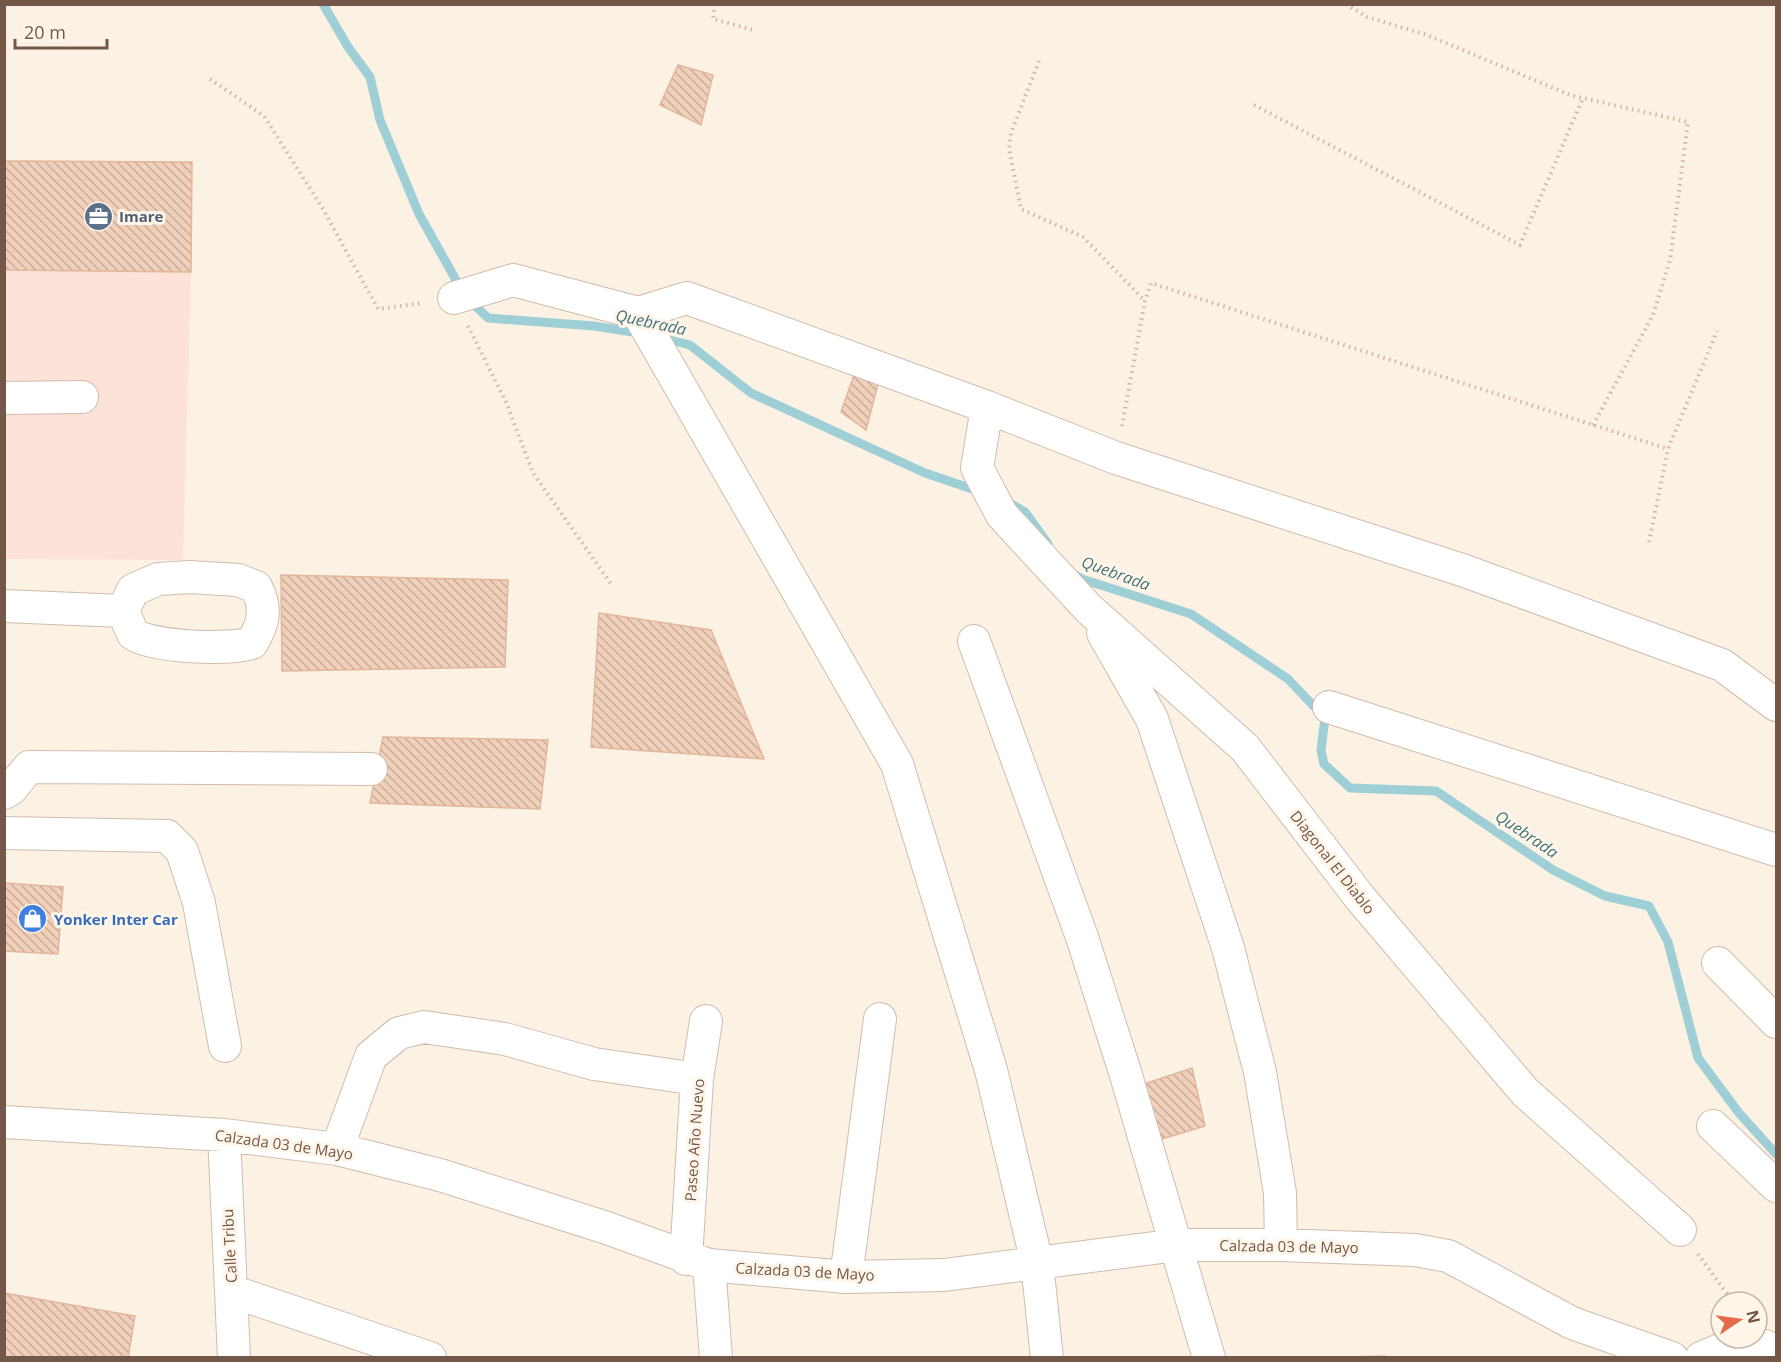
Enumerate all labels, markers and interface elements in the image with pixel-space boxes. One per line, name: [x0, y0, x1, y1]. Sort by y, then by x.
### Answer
scale bar: [15, 12, 106, 50]
text: 20 m: [24, 20, 66, 44]
office icon: Imare: [82, 200, 114, 232]
place label: Imare: [119, 206, 164, 226]
water label: Quebrada: [614, 304, 688, 340]
water label: Quebrada: [1079, 550, 1153, 596]
water label: Quebrada: [1491, 805, 1563, 863]
street label: Diagonal El Diablo: [1286, 806, 1380, 918]
shop icon: Yonker Inter Car: [17, 903, 49, 935]
place label: Yonker Inter Car: [54, 909, 178, 929]
street label: Paseo Año Nuevo: [680, 1078, 708, 1202]
street label: Calzada 03 de Mayo: [214, 1124, 354, 1164]
street label: Calle Tribu: [217, 1208, 241, 1284]
street label: Calzada 03 de Mayo: [1219, 1235, 1359, 1257]
street label: Calzada 03 de Mayo: [735, 1257, 875, 1285]
north arrow: [1709, 1290, 1769, 1350]
text: N: [1741, 1308, 1766, 1325]

